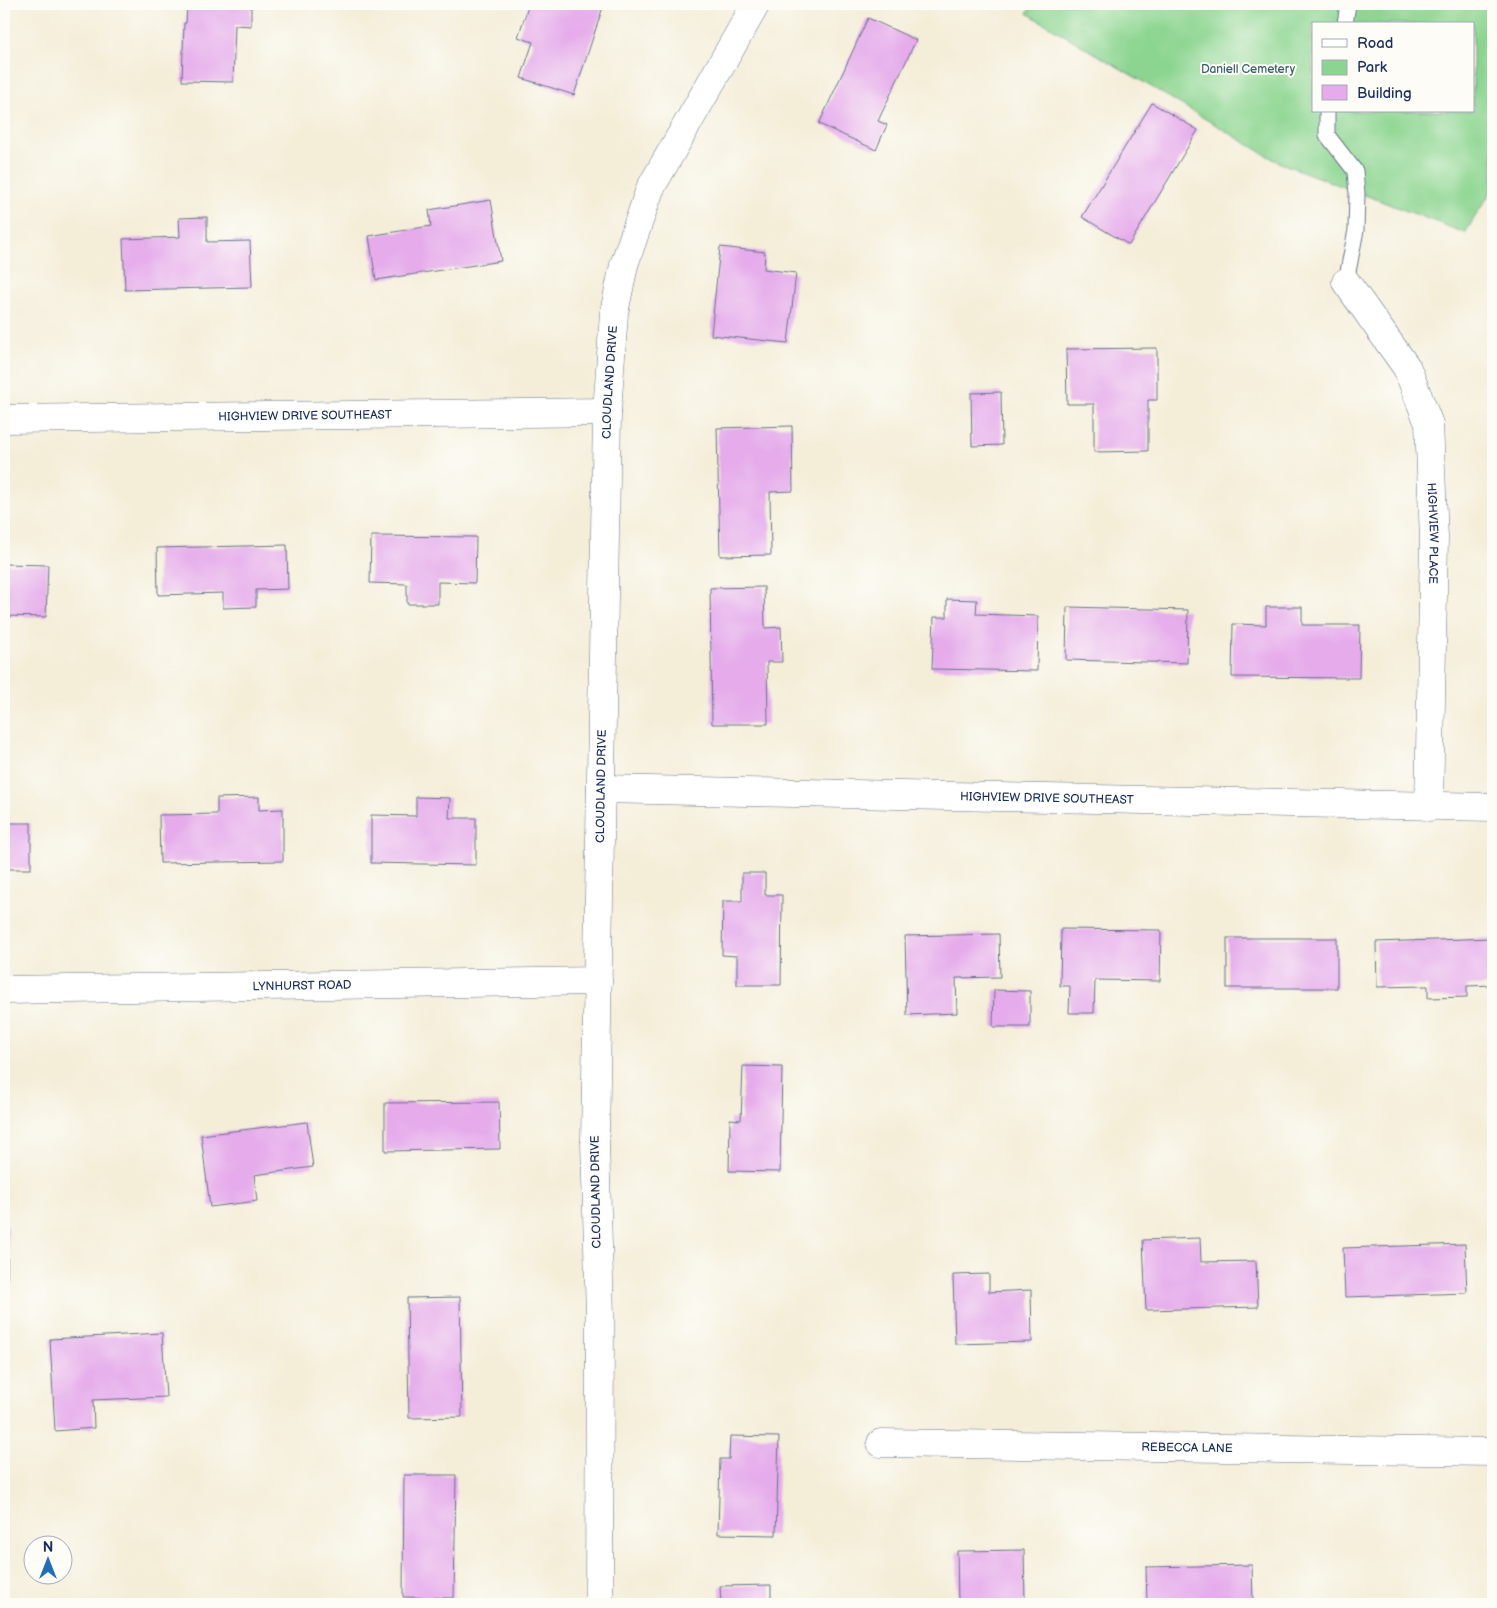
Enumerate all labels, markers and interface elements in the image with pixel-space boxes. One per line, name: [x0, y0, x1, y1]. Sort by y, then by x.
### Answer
legend: [1312, 22, 1474, 112]
text: Road: [1357, 34, 1393, 53]
text: Park: [1357, 58, 1388, 77]
park label: Daniell Cemetery: [1201, 62, 1296, 77]
text: Building: [1357, 84, 1412, 103]
street label: CLOUDLAND DRIVE: [599, 325, 621, 439]
street label: HIGHVIEW DRIVE SOUTHEAST: [218, 407, 393, 424]
street label: HIGHVIEW PLACE: [1424, 482, 1442, 584]
street label: CLOUDLAND DRIVE: [592, 729, 609, 843]
street label: HIGHVIEW DRIVE SOUTHEAST: [960, 789, 1135, 807]
street label: LYNHURST ROAD: [252, 977, 352, 994]
street label: CLOUDLAND DRIVE: [588, 1135, 604, 1249]
street label: REBECCA LANE: [1141, 1439, 1233, 1456]
north arrow: [22, 1536, 72, 1586]
text: N: [43, 1539, 53, 1556]

